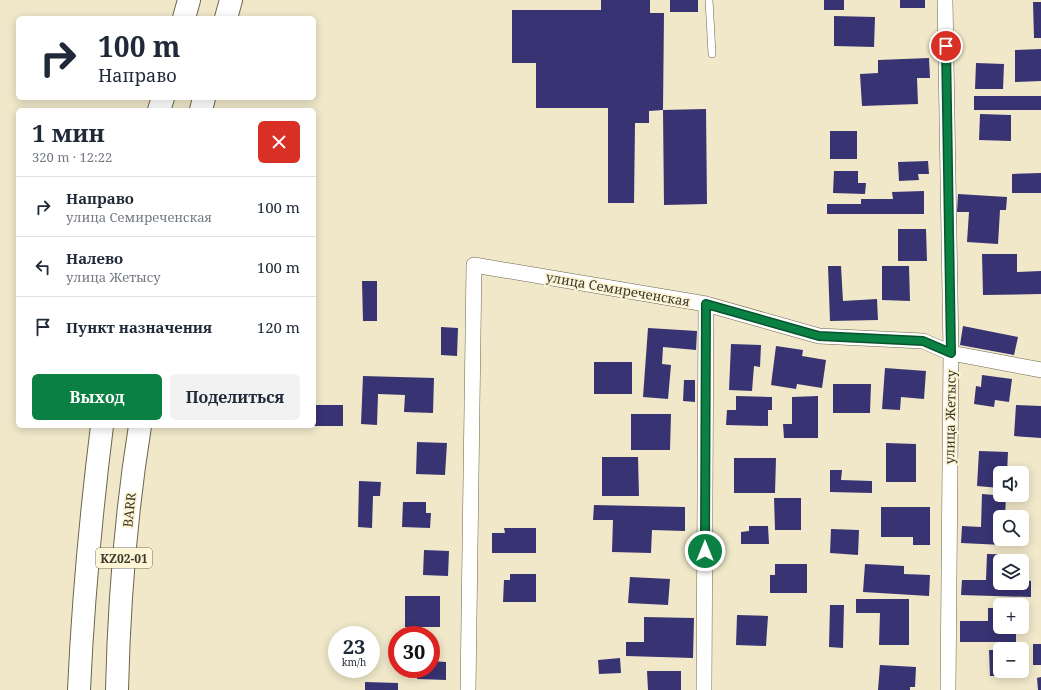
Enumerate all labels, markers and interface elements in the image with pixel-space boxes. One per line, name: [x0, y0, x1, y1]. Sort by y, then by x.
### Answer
text: 100 m: [98, 27, 180, 65]
pin: [929, 29, 963, 63]
icon: right: [32, 32, 84, 84]
icon: arrive: [935, 35, 957, 57]
text: Направо: [98, 63, 177, 87]
text: 1 мин: [32, 116, 105, 149]
button: close: [258, 121, 300, 163]
text: 320 m · 12:22: [32, 148, 112, 166]
text: Направо: [66, 188, 134, 208]
icon: right: [32, 196, 54, 218]
text: 100 m: [257, 197, 300, 217]
text: улица Семиреченская: [66, 208, 212, 226]
text: Налево: [66, 248, 123, 268]
icon: left: [32, 256, 54, 278]
text: 100 m: [257, 257, 300, 277]
street label: улица Семиреченская: [545, 267, 691, 311]
text: улица Жетысу: [66, 268, 161, 286]
icon: arrive: [32, 316, 54, 338]
text: Пункт назначения: [66, 317, 212, 337]
text: 120 m: [257, 317, 300, 337]
street label: улица Жетысу: [940, 369, 960, 464]
button: Выход: [32, 374, 162, 420]
button: Поделиться: [170, 374, 300, 420]
map controls: [993, 466, 1029, 678]
button: sound: [993, 466, 1029, 502]
street label: BARR: [118, 491, 140, 528]
button: search: [993, 510, 1029, 546]
position arrow: [684, 530, 726, 572]
road number: KZ02-01: [96, 548, 152, 568]
button: layers: [993, 554, 1029, 590]
button: +: [993, 598, 1029, 634]
speed limit sign: 30: [388, 626, 440, 678]
text: 23: [343, 633, 365, 660]
button: −: [993, 642, 1029, 678]
text: km/h: [342, 655, 366, 669]

